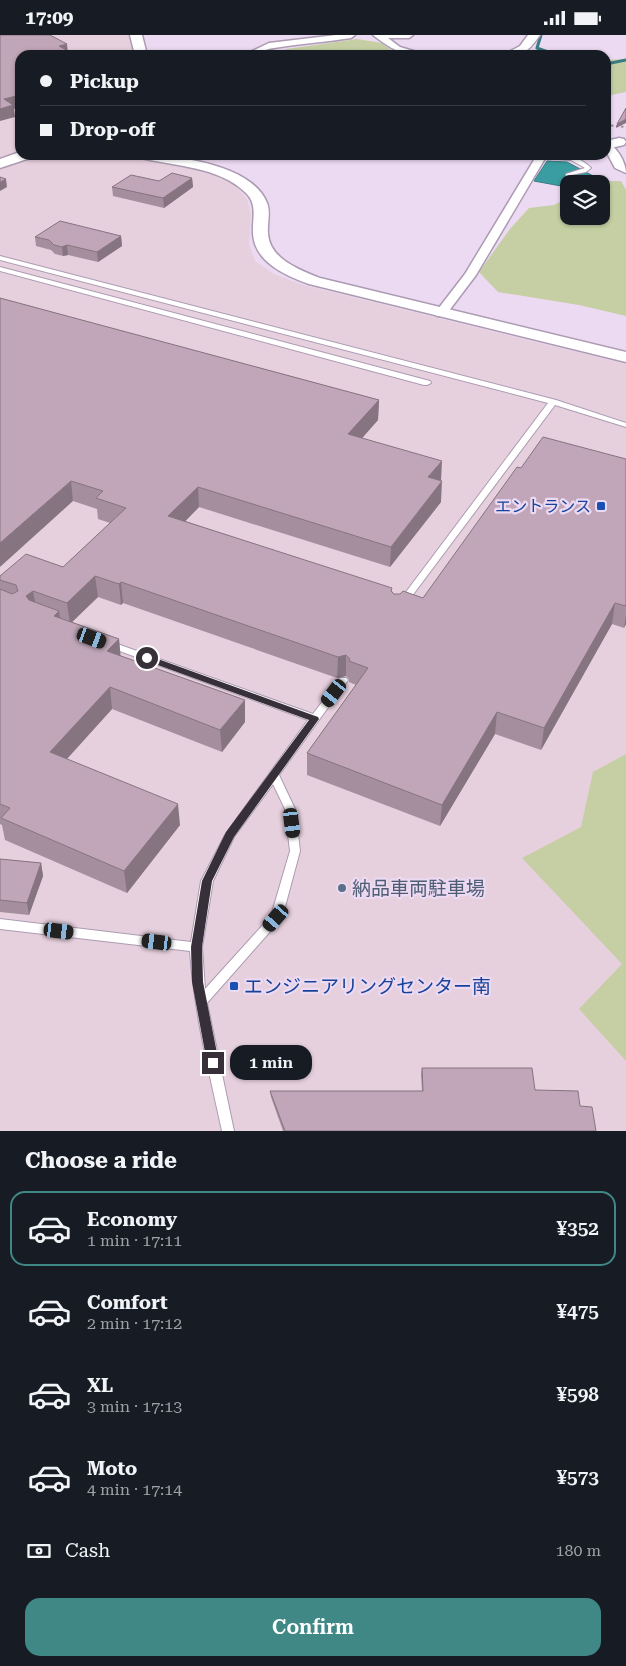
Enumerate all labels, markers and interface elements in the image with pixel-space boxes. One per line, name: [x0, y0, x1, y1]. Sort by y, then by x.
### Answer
text: 17:09: [25, 6, 74, 29]
text: Pickup: [70, 70, 139, 93]
text: Drop-off: [70, 118, 155, 141]
map controls: [560, 175, 610, 225]
button: layers: [560, 175, 610, 225]
place label: エントランス: [495, 497, 591, 516]
marker: エントランス: [595, 500, 607, 512]
car: [75, 626, 108, 650]
route start: [136, 647, 158, 669]
car: [318, 677, 349, 709]
car: [282, 807, 301, 839]
place label: 納品車両駐車場: [352, 877, 485, 900]
marker: 納品車両駐車場: [336, 882, 348, 894]
car: [260, 902, 291, 934]
car: [43, 922, 74, 940]
car: [141, 933, 172, 951]
place label: エンジニアリングセンター南: [244, 975, 491, 998]
marker: エンジニアリングセンター南: [228, 980, 240, 992]
callout: 1 min: [230, 1045, 313, 1081]
route end: [202, 1052, 224, 1074]
text: 1 min: [249, 1053, 293, 1072]
text: Choose a ride: [25, 1148, 177, 1173]
icon: car: [27, 1206, 72, 1251]
text: Economy: [87, 1208, 177, 1231]
text: ¥352: [556, 1217, 599, 1240]
text: 1 min · 17:11: [87, 1231, 182, 1250]
icon: car: [27, 1289, 72, 1334]
text: Comfort: [87, 1291, 168, 1314]
text: ¥475: [556, 1300, 599, 1323]
text: 2 min · 17:12: [87, 1314, 182, 1333]
icon: car: [27, 1372, 72, 1417]
text: XL: [87, 1374, 113, 1397]
text: ¥598: [556, 1383, 599, 1406]
text: 3 min · 17:13: [87, 1397, 182, 1416]
icon: car: [27, 1455, 72, 1500]
text: Moto: [87, 1457, 137, 1480]
text: ¥573: [556, 1466, 599, 1489]
text: 4 min · 17:14: [87, 1480, 182, 1499]
icon: cash: [25, 1537, 53, 1565]
text: Cash: [65, 1539, 110, 1562]
text: 180 m: [555, 1541, 601, 1560]
button: Confirm: [25, 1598, 601, 1656]

